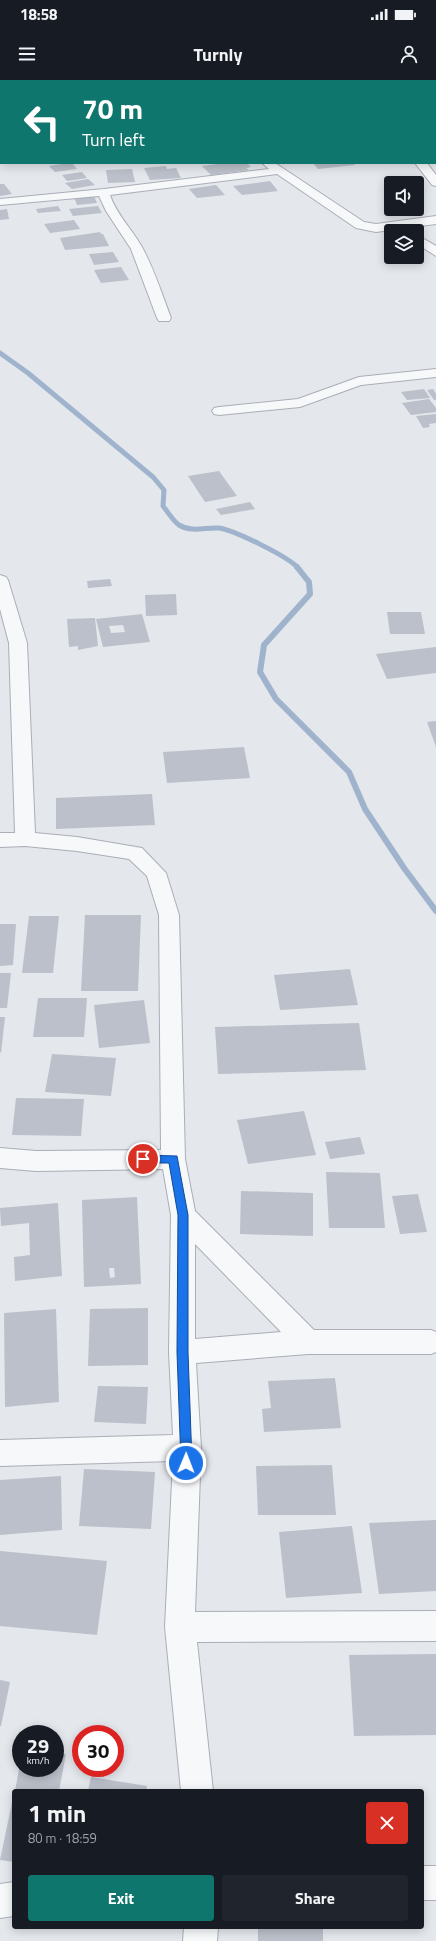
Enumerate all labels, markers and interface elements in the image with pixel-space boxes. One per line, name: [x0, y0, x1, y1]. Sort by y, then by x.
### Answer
text: 18:58: [20, 3, 57, 26]
text: Turnly: [194, 41, 242, 68]
icon: menu: [16, 43, 38, 65]
icon: person: [398, 43, 420, 65]
text: 70 m: [82, 87, 143, 130]
icon: left: [16, 96, 68, 148]
text: Turn left: [82, 126, 145, 153]
map controls: [384, 176, 424, 264]
button: sound: [384, 176, 424, 216]
button: layers: [384, 224, 424, 264]
pin: [126, 1142, 160, 1176]
icon: arrive: [132, 1148, 154, 1170]
position arrow: [165, 1442, 207, 1484]
speed limit sign: 30: [72, 1725, 124, 1777]
text: 29: [27, 1730, 49, 1761]
text: km/h: [27, 1753, 49, 1768]
text: 1 min: [28, 1795, 86, 1831]
button: close: [366, 1802, 408, 1844]
text: 80 m · 18:59: [28, 1828, 97, 1848]
button: Exit: [28, 1875, 214, 1921]
button: Share: [222, 1875, 408, 1921]

